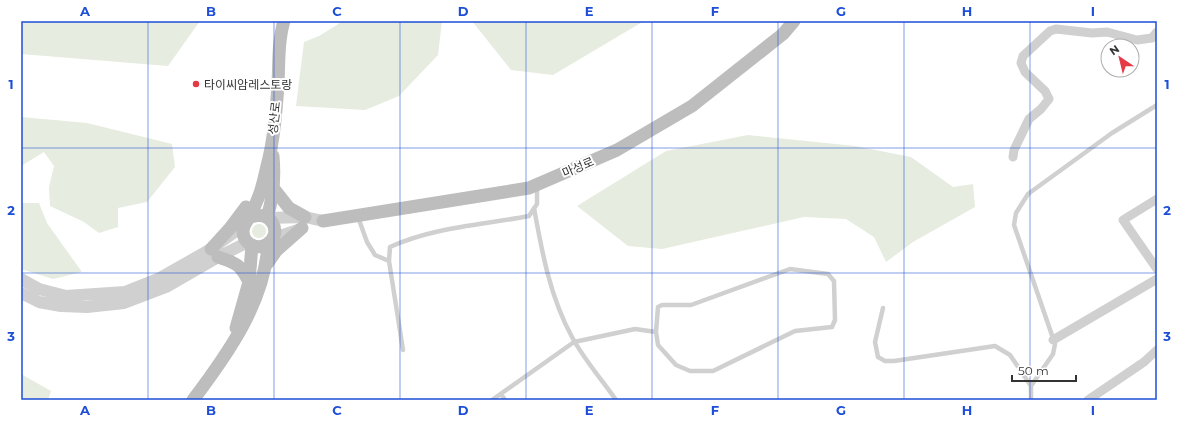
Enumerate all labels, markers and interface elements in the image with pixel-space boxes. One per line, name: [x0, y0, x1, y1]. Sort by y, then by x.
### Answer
text: A: [79, 3, 91, 19]
text: B: [206, 3, 216, 19]
text: C: [332, 3, 342, 19]
text: D: [458, 3, 469, 19]
text: E: [585, 3, 594, 19]
text: F: [711, 3, 719, 19]
text: G: [836, 3, 846, 19]
text: H: [962, 3, 972, 19]
text: I: [1091, 3, 1095, 19]
north arrow: [1100, 38, 1140, 78]
text: N: [1107, 42, 1122, 58]
text: 1: [8, 76, 14, 92]
text: 1: [1164, 76, 1170, 92]
place label: 타이씨암레스토랑: [204, 77, 292, 92]
marker: 타이씨암레스토랑: [191, 79, 201, 89]
street label: 성산로: [265, 101, 283, 135]
street label: 마성로: [560, 154, 596, 180]
text: 2: [7, 202, 15, 218]
text: 2: [1163, 202, 1171, 218]
text: 3: [6, 328, 15, 344]
text: 3: [1162, 328, 1171, 344]
scale bar: [1012, 357, 1076, 383]
text: 50 m: [1018, 363, 1049, 378]
text: A: [79, 402, 91, 418]
text: B: [206, 402, 216, 418]
text: C: [332, 402, 342, 418]
text: D: [458, 402, 469, 418]
text: E: [585, 402, 594, 418]
text: F: [711, 402, 719, 418]
text: G: [836, 402, 846, 418]
text: H: [962, 402, 972, 418]
text: I: [1091, 402, 1095, 418]

